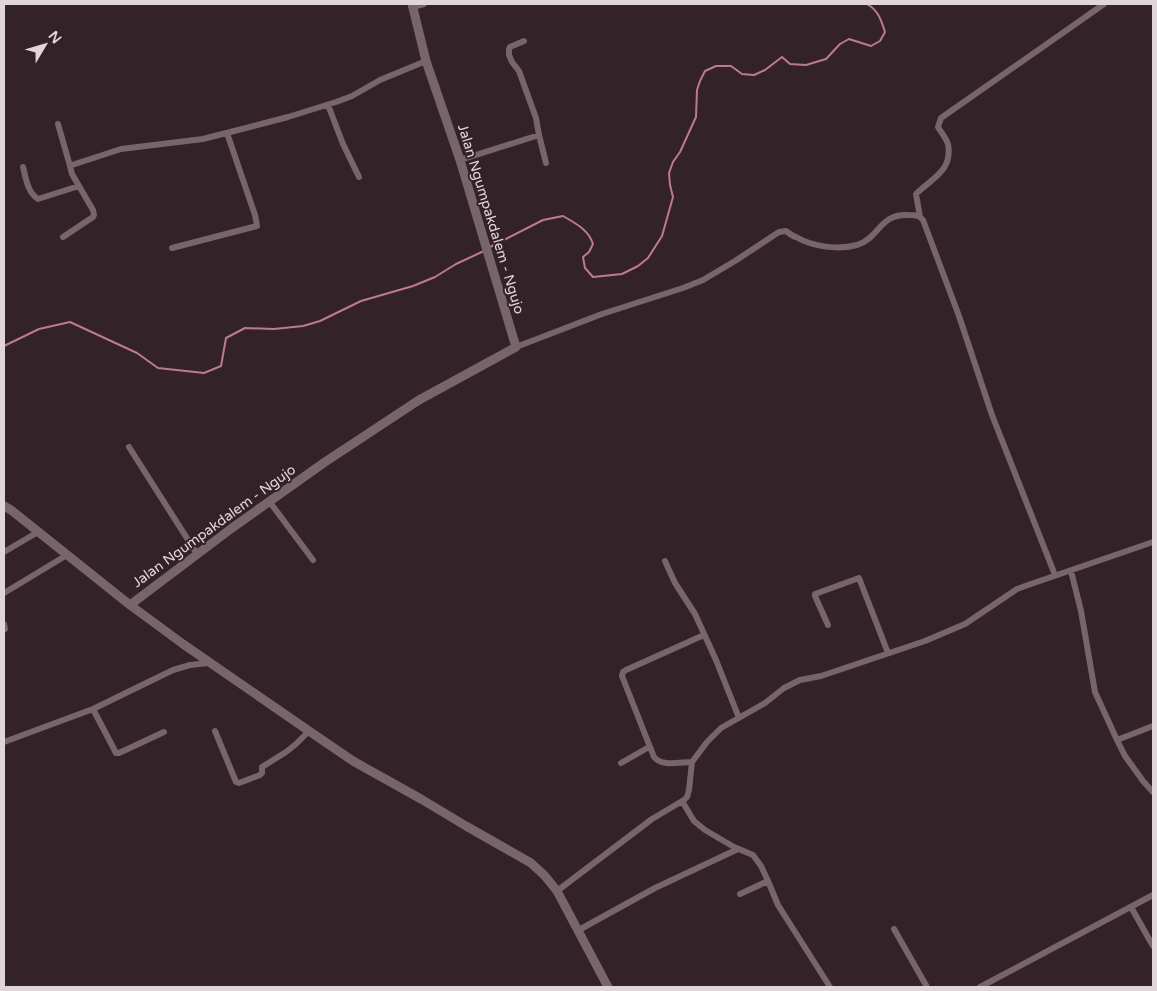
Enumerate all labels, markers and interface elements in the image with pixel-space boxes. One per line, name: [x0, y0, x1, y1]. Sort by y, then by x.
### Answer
north arrow: [20, 20, 70, 70]
text: N: [45, 28, 65, 47]
street label: Jalan Ngumpakdalem - Ngujo: [454, 122, 528, 316]
street label: Jalan Ngumpakdalem - Ngujo: [129, 461, 299, 591]

